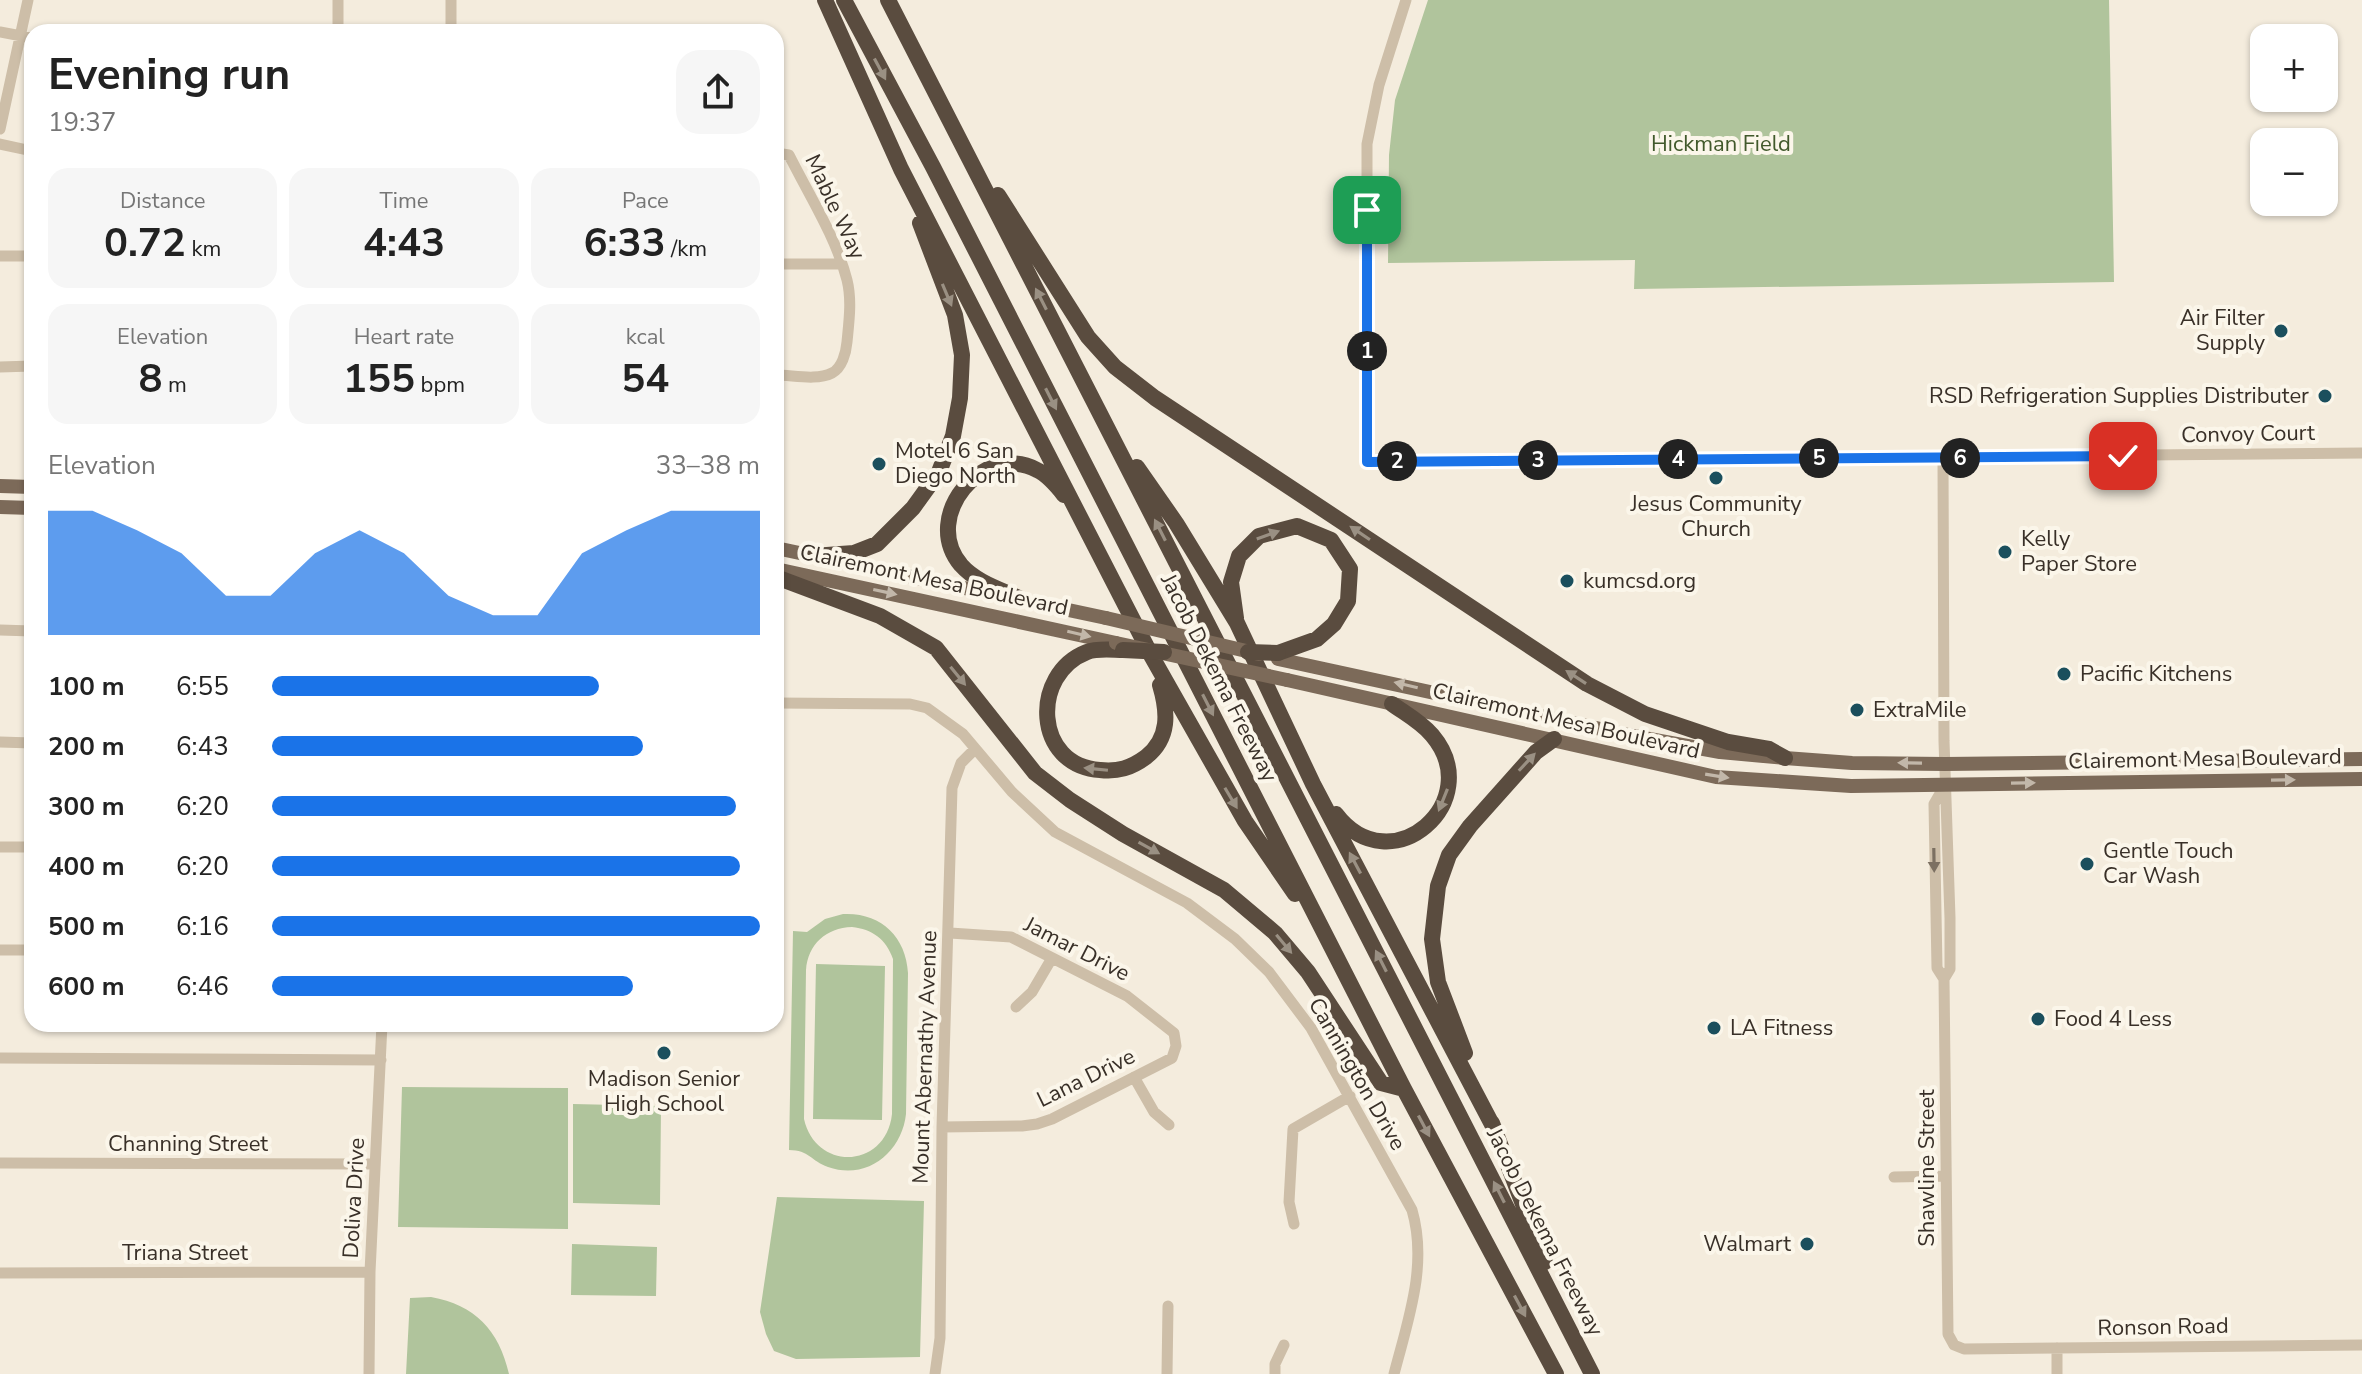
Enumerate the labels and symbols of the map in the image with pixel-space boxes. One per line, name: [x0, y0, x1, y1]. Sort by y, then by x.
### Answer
one-way arrow: [874, 57, 887, 80]
park label: Hickman Field: [1651, 129, 1791, 159]
street label: Mable Way: [798, 150, 873, 265]
pin: [1333, 176, 1401, 244]
one-way arrow: [940, 283, 953, 307]
one-way arrow: [1035, 288, 1049, 310]
place label: Air Filter Supply: [2180, 303, 2266, 358]
marker: Air Filter Supply: [2272, 322, 2290, 340]
pin: 1: [1347, 331, 1387, 371]
place label: RSD Refrigeration Supplies Distributer: [1929, 381, 2309, 411]
marker: RSD Refrigeration Supplies Distributer: [2316, 387, 2334, 405]
one-way arrow: [1045, 388, 1058, 411]
street label: Convoy Court: [2181, 418, 2315, 450]
pin: [2089, 422, 2157, 490]
place label: Motel 6 San Diego North: [895, 436, 1016, 491]
pin: 5: [1799, 438, 1839, 478]
pin: 6: [1940, 438, 1980, 478]
pin: 4: [1658, 439, 1698, 479]
pin: 3: [1518, 440, 1558, 480]
pin: 2: [1377, 441, 1417, 481]
marker: Motel 6 San Diego North: [870, 455, 888, 473]
marker: Jesus Community Church: [1707, 469, 1725, 487]
place label: Jesus Community Church: [1629, 489, 1802, 544]
one-way arrow: [1153, 519, 1167, 542]
place label: Kelly Paper Store: [2021, 524, 2137, 579]
one-way arrow: [1349, 526, 1370, 541]
one-way arrow: [1256, 528, 1280, 540]
street label: Clairemont Mesa Boulevard: [797, 537, 1071, 623]
marker: Kelly Paper Store: [1996, 543, 2014, 561]
place label: kumcsd.org: [1583, 566, 1696, 596]
street label: Jacob Dekema Freeway: [1153, 568, 1285, 788]
marker: kumcsd.org: [1558, 572, 1576, 590]
one-way arrow: [873, 587, 898, 599]
one-way arrow: [1067, 628, 1092, 641]
place label: Pacific Kitchens: [2080, 659, 2232, 689]
marker: Pacific Kitchens: [2055, 665, 2073, 683]
one-way arrow: [950, 666, 967, 687]
one-way arrow: [1565, 671, 1587, 685]
street label: Clairemont Mesa Boulevard: [1429, 676, 1703, 766]
one-way arrow: [1393, 678, 1418, 691]
one-way arrow: [1201, 694, 1215, 717]
place label: ExtraMile: [1873, 695, 1967, 725]
marker: ExtraMile: [1848, 701, 1866, 719]
street label: Clairemont Mesa Boulevard: [2068, 742, 2342, 776]
one-way arrow: [1517, 753, 1535, 772]
one-way arrow: [1897, 757, 1922, 769]
one-way arrow: [1084, 763, 1109, 776]
one-way arrow: [1704, 771, 1729, 783]
one-way arrow: [2271, 773, 2296, 786]
one-way arrow: [2011, 777, 2036, 789]
one-way arrow: [1224, 787, 1238, 809]
one-way arrow: [1436, 789, 1449, 812]
place label: Gentle Touch Car Wash: [2103, 836, 2233, 891]
one-way arrow: [1138, 841, 1160, 855]
one-way arrow: [1928, 848, 1941, 873]
one-way arrow: [1349, 851, 1362, 874]
marker: Gentle Touch Car Wash: [2078, 855, 2096, 873]
street label: Jamar Drive: [1018, 909, 1135, 988]
street label: Mount Abernathy Avenue: [906, 930, 944, 1184]
one-way arrow: [1275, 933, 1292, 953]
one-way arrow: [1374, 949, 1388, 972]
street label: Cannington Drive: [1301, 992, 1413, 1156]
place label: Food 4 Less: [2054, 1004, 2172, 1034]
marker: Food 4 Less: [2029, 1010, 2047, 1028]
place label: LA Fitness: [1730, 1013, 1833, 1043]
marker: LA Fitness: [1705, 1019, 1723, 1037]
street label: Lana Drive: [1032, 1041, 1140, 1115]
marker: Madison Senior High School: [655, 1044, 673, 1062]
place label: Madison Senior High School: [588, 1064, 740, 1119]
street label: Shawline Street: [1912, 1089, 1942, 1247]
one-way arrow: [1416, 1115, 1430, 1137]
street label: Jacob Dekema Freeway: [1479, 1122, 1611, 1342]
street label: Channing Street: [108, 1129, 268, 1159]
street label: Doliva Drive: [336, 1137, 372, 1259]
one-way arrow: [1493, 1181, 1506, 1204]
place label: Walmart: [1703, 1229, 1791, 1259]
marker: Walmart: [1798, 1235, 1816, 1253]
street label: Triana Street: [122, 1238, 248, 1268]
one-way arrow: [1512, 1295, 1526, 1317]
street label: Ronson Road: [2097, 1311, 2229, 1343]

